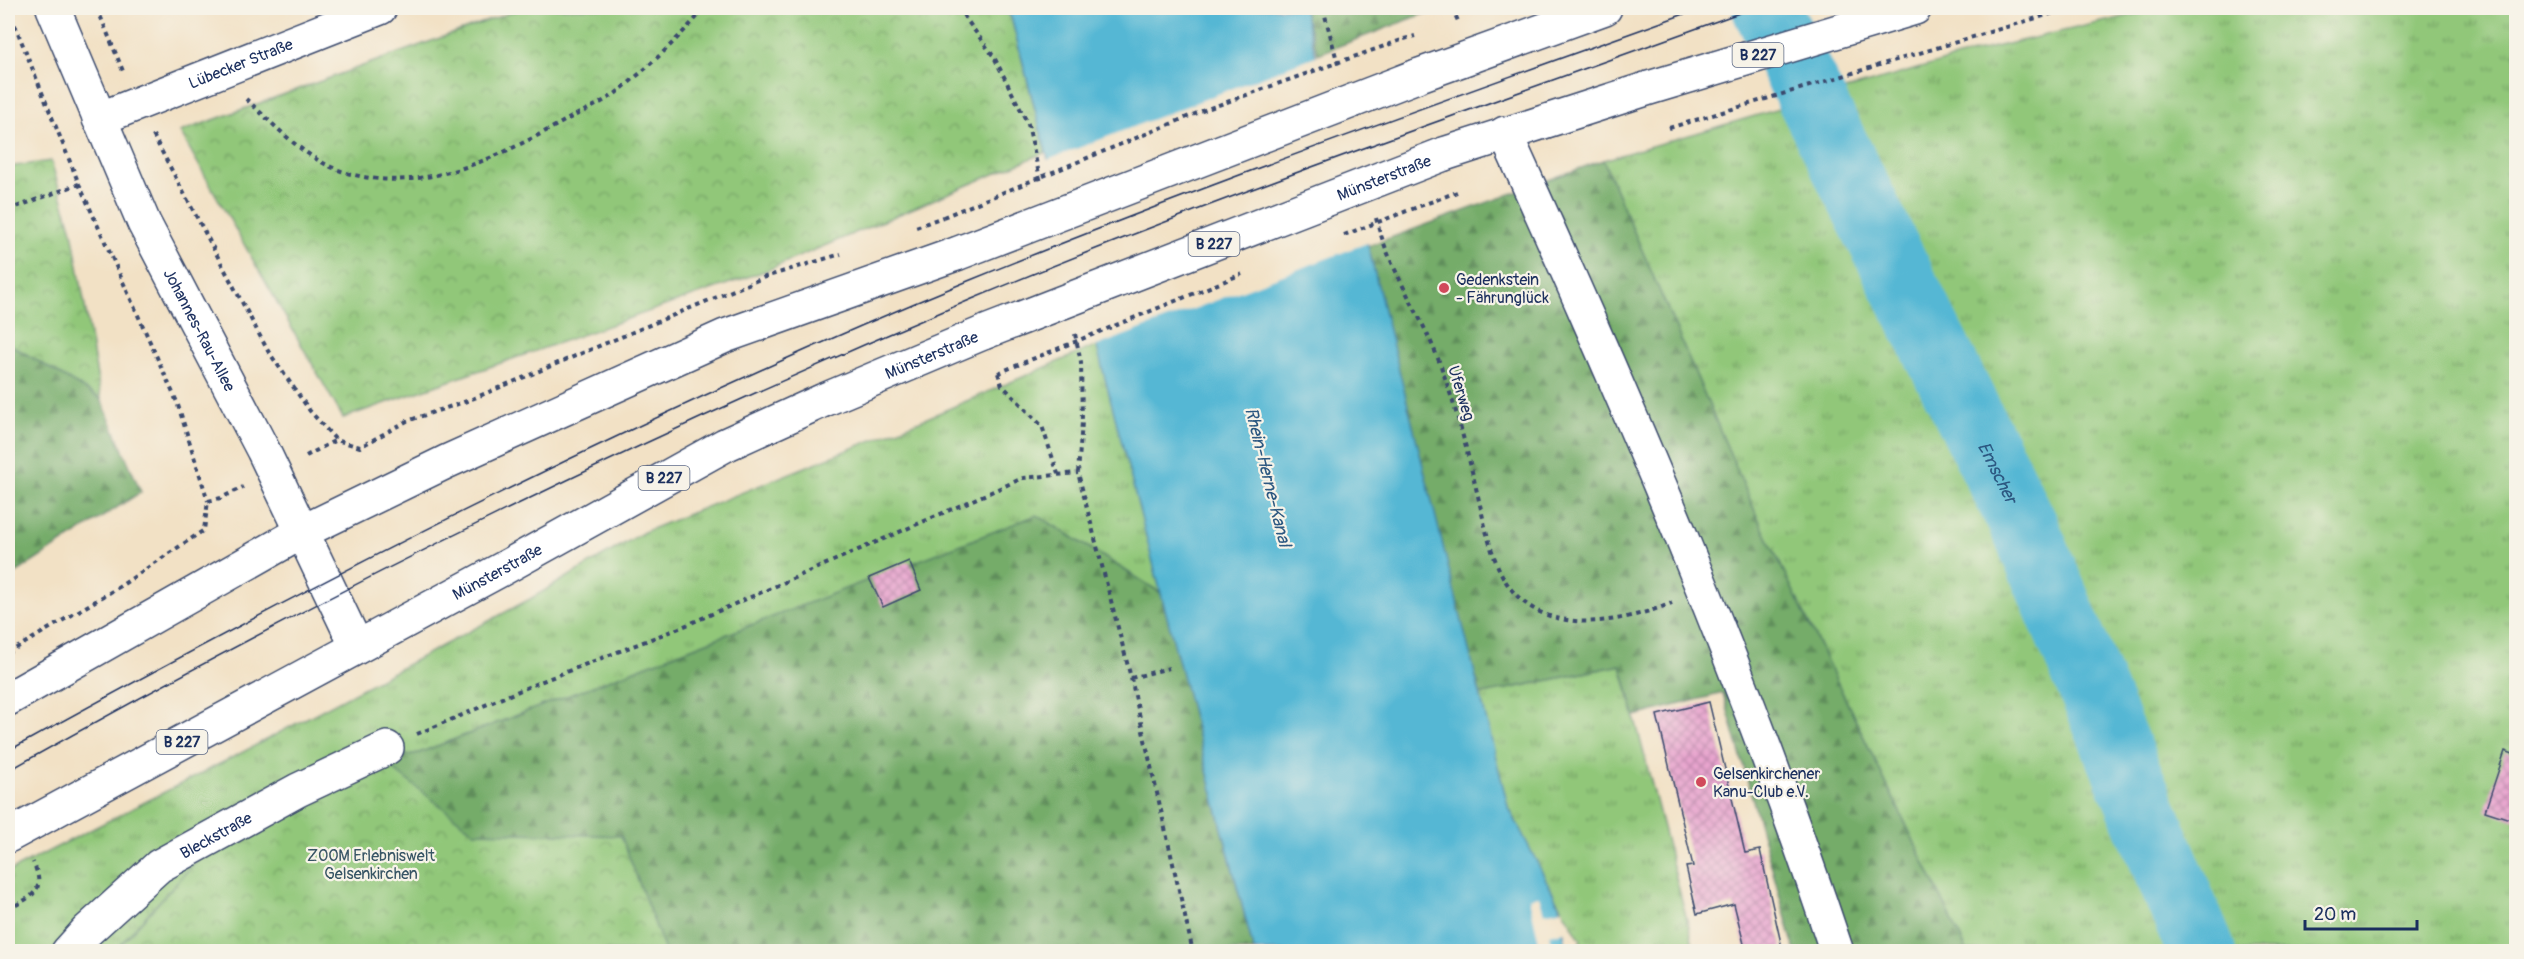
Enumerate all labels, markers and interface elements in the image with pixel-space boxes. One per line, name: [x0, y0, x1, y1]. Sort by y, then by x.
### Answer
street label: Lübecker Straße: [186, 34, 296, 94]
road number: B 227: [1732, 43, 1784, 67]
street label: Münsterstraße: [1334, 151, 1434, 206]
road number: B 227: [1188, 232, 1240, 256]
street label: Johannes-Rau-Allee: [159, 265, 240, 395]
place label: Gedenkstein - Fährunglück: [1456, 270, 1549, 308]
marker: Gedenkstein - Fährunglück: [1437, 281, 1451, 295]
street label: Münsterstraße: [882, 327, 981, 384]
street label: Uferweg: [1443, 363, 1479, 423]
water label: Rhein-Herne-Kanal: [1239, 405, 1296, 551]
water label: Emscher: [1972, 438, 2023, 510]
road number: B 227: [638, 466, 690, 490]
street label: Münsterstraße: [449, 540, 546, 605]
road number: B 227: [156, 730, 207, 754]
place label: Gelsenkirchener Kanu-Club e.V.: [1713, 764, 1820, 802]
marker: Gelsenkirchener Kanu-Club e.V.: [1694, 775, 1708, 789]
street label: Bleckstraße: [177, 808, 256, 864]
park label: ZOOM Erlebniswelt Gelsenkirchen: [307, 846, 435, 884]
scale bar: [2305, 893, 2418, 931]
text: 20 m: [2314, 903, 2356, 926]

